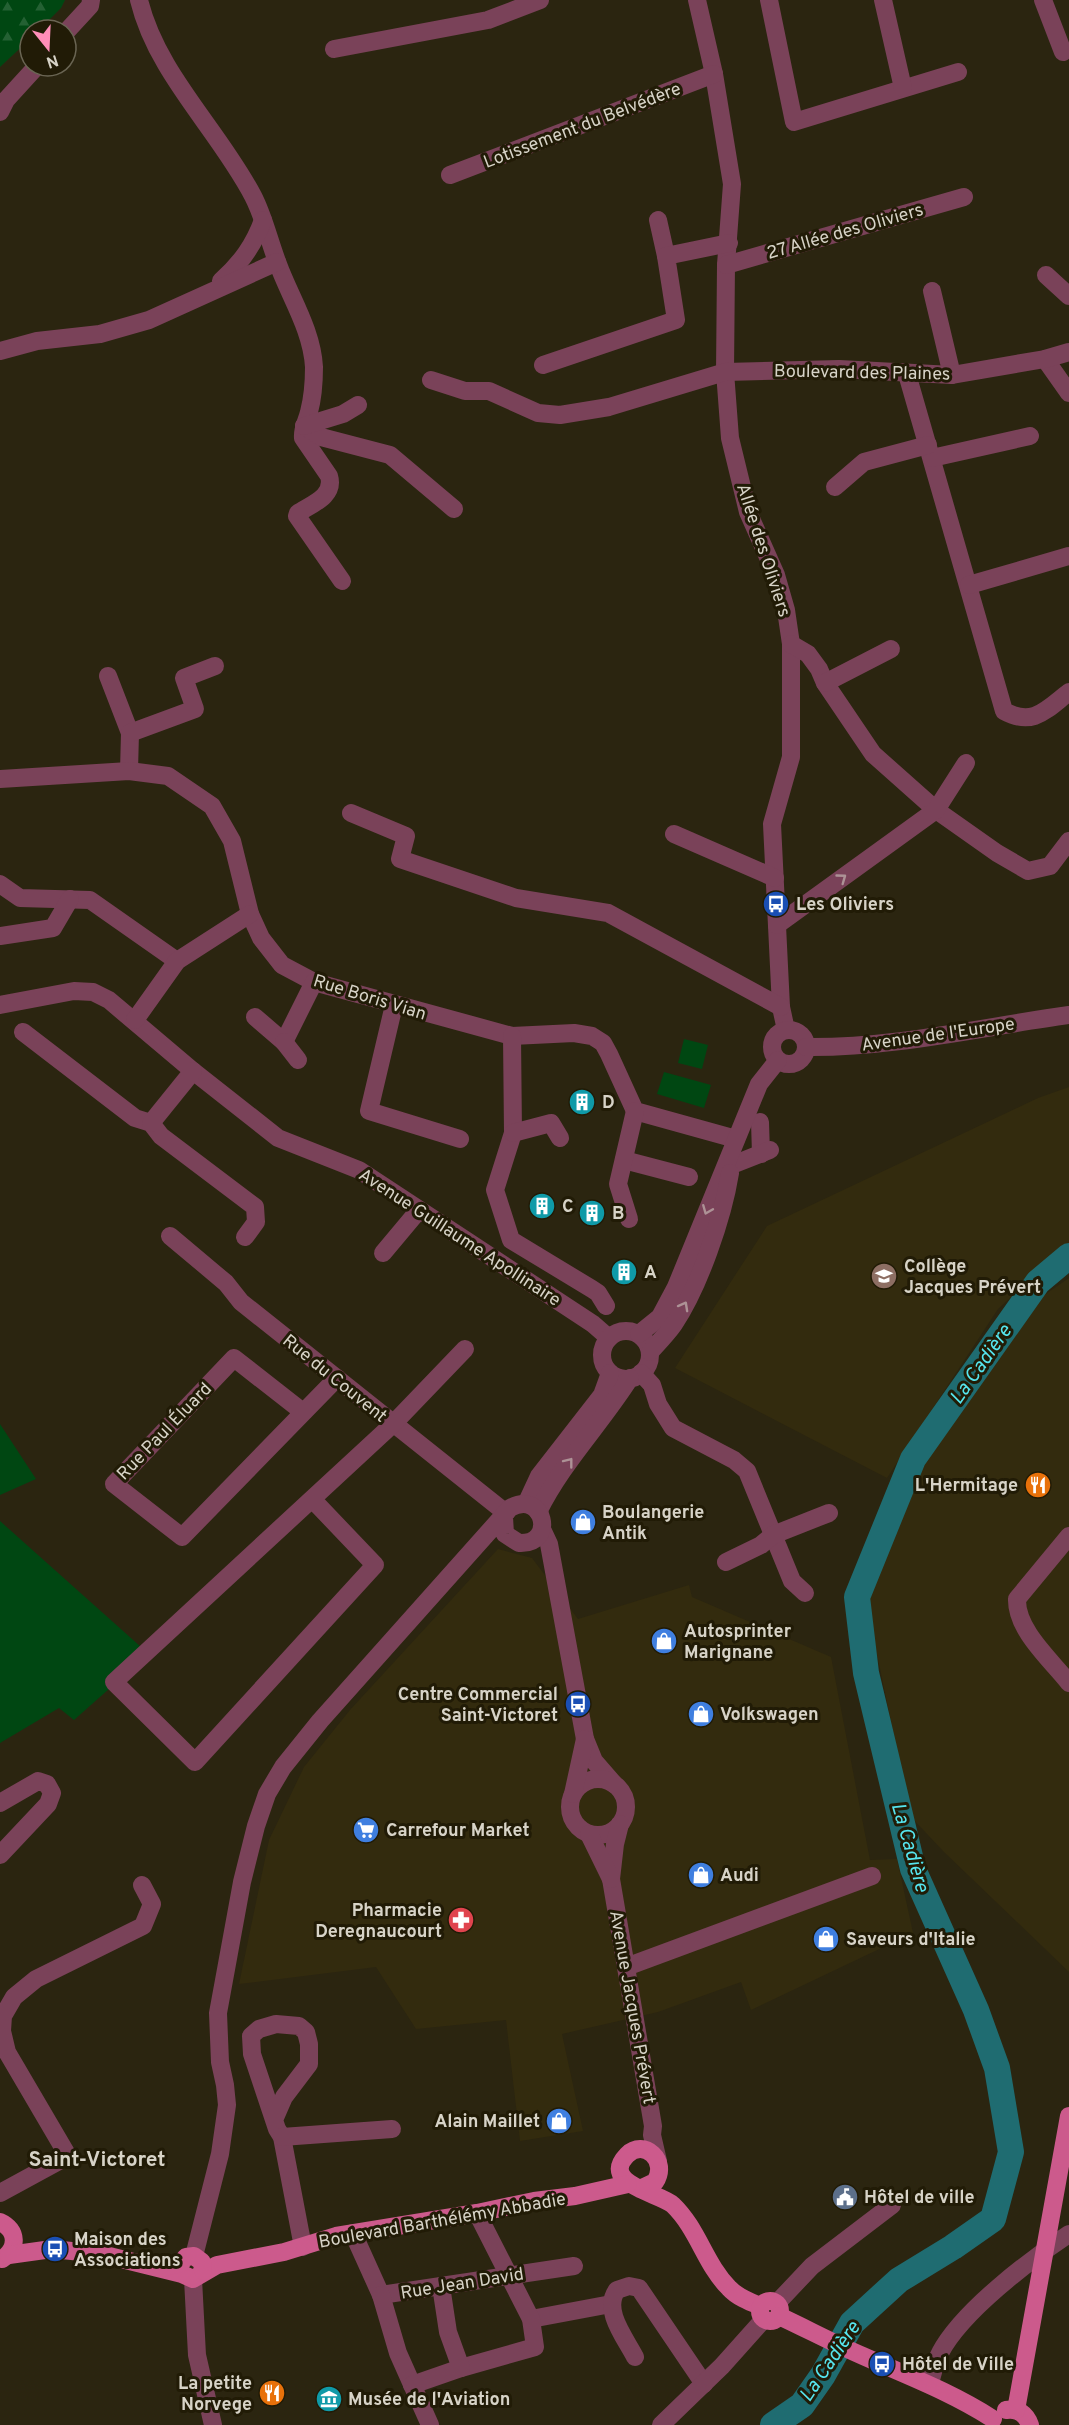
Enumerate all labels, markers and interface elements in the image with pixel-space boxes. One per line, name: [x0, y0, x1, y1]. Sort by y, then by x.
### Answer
north arrow: [18, 18, 78, 78]
text: N: [43, 49, 61, 72]
street label: Lotissement du Belvédère: [481, 78, 684, 175]
street label: 27 Allée des Oliviers: [764, 199, 926, 266]
street label: Boulevard des Plaines: [774, 360, 950, 387]
street label: Allée des Oliviers: [730, 481, 795, 620]
one-way arrow: [835, 875, 846, 886]
bus stop icon: Les Oliviers: [761, 889, 791, 919]
place label: Les Oliviers: [796, 894, 894, 917]
street label: Rue Boris Vian: [310, 970, 429, 1027]
street label: Avenue de l'Europe: [860, 1013, 1016, 1058]
building icon: D: [567, 1087, 597, 1117]
place label: D: [602, 1092, 615, 1115]
street label: Avenue Guillaume Apollinaire: [354, 1164, 565, 1312]
building icon: C: [527, 1191, 557, 1221]
place label: C: [562, 1196, 574, 1219]
building icon: B: [577, 1198, 607, 1228]
place label: B: [612, 1203, 624, 1226]
one-way arrow: [702, 1204, 714, 1215]
place label: Collège Jacques Prévert: [904, 1256, 1041, 1300]
building icon: A: [609, 1257, 639, 1287]
school or university icon: Collège Jacques Prévert: [869, 1261, 899, 1291]
place label: A: [644, 1262, 657, 1285]
one-way arrow: [677, 1302, 689, 1312]
water label: La Cadière: [945, 1320, 1019, 1410]
street label: Rue du Couvent: [277, 1330, 391, 1428]
street label: Rue Paul Éluard: [111, 1377, 218, 1486]
one-way arrow: [561, 1458, 572, 1469]
restaurant icon: L'Hermitage: [1023, 1470, 1053, 1500]
place label: L'Hermitage: [915, 1475, 1018, 1498]
place label: Boulangerie Antik: [602, 1502, 704, 1546]
shop icon: Boulangerie Antik: [568, 1507, 598, 1537]
place label: Autosprinter Marignane: [684, 1621, 792, 1665]
shop icon: Autosprinter Marignane: [649, 1626, 679, 1656]
place label: Centre Commercial Saint-Victoret: [398, 1684, 558, 1728]
bus stop icon: Centre Commercial Saint-Victoret: [563, 1689, 593, 1719]
shop icon: Volkswagen: [686, 1699, 716, 1729]
place label: Volkswagen: [720, 1704, 819, 1727]
water label: La Cadière: [884, 1800, 934, 1896]
supermarket icon: Carrefour Market: [351, 1815, 381, 1845]
place label: Carrefour Market: [386, 1820, 530, 1843]
shop icon: Audi: [686, 1860, 716, 1890]
place label: Audi: [720, 1865, 759, 1888]
place label: Pharmacie Deregnaucourt: [315, 1900, 442, 1944]
pharmacy icon: Pharmacie Deregnaucourt: [446, 1905, 476, 1935]
street label: Avenue Jacques Prévert: [603, 1909, 660, 2106]
shop icon: Saveurs d'Italie: [811, 1924, 841, 1954]
place label: Saveurs d'Italie: [846, 1929, 976, 1952]
shop icon: Alain Maillet: [544, 2106, 574, 2136]
place label: Alain Maillet: [434, 2111, 540, 2134]
district label: Saint-Victoret: [29, 2147, 165, 2174]
public building icon: Hôtel de ville: [830, 2182, 860, 2212]
place label: Hôtel de ville: [864, 2187, 974, 2210]
street label: Boulevard Barthélémy Abbadie: [317, 2188, 568, 2255]
place label: Maison des Associations: [74, 2229, 181, 2273]
bus stop icon: Maison des Associations: [40, 2234, 70, 2264]
street label: Rue Jean David: [399, 2263, 525, 2306]
water label: La Cadière: [794, 2316, 867, 2407]
bus stop icon: Hôtel de Ville: [867, 2349, 897, 2379]
place label: Hôtel de Ville: [902, 2354, 1014, 2377]
place label: La petite Norvege: [178, 2373, 252, 2417]
restaurant icon: La petite Norvege: [257, 2378, 287, 2408]
museum icon: Musée de l'Aviation: [314, 2384, 344, 2414]
place label: Musée de l'Aviation: [348, 2389, 510, 2412]

